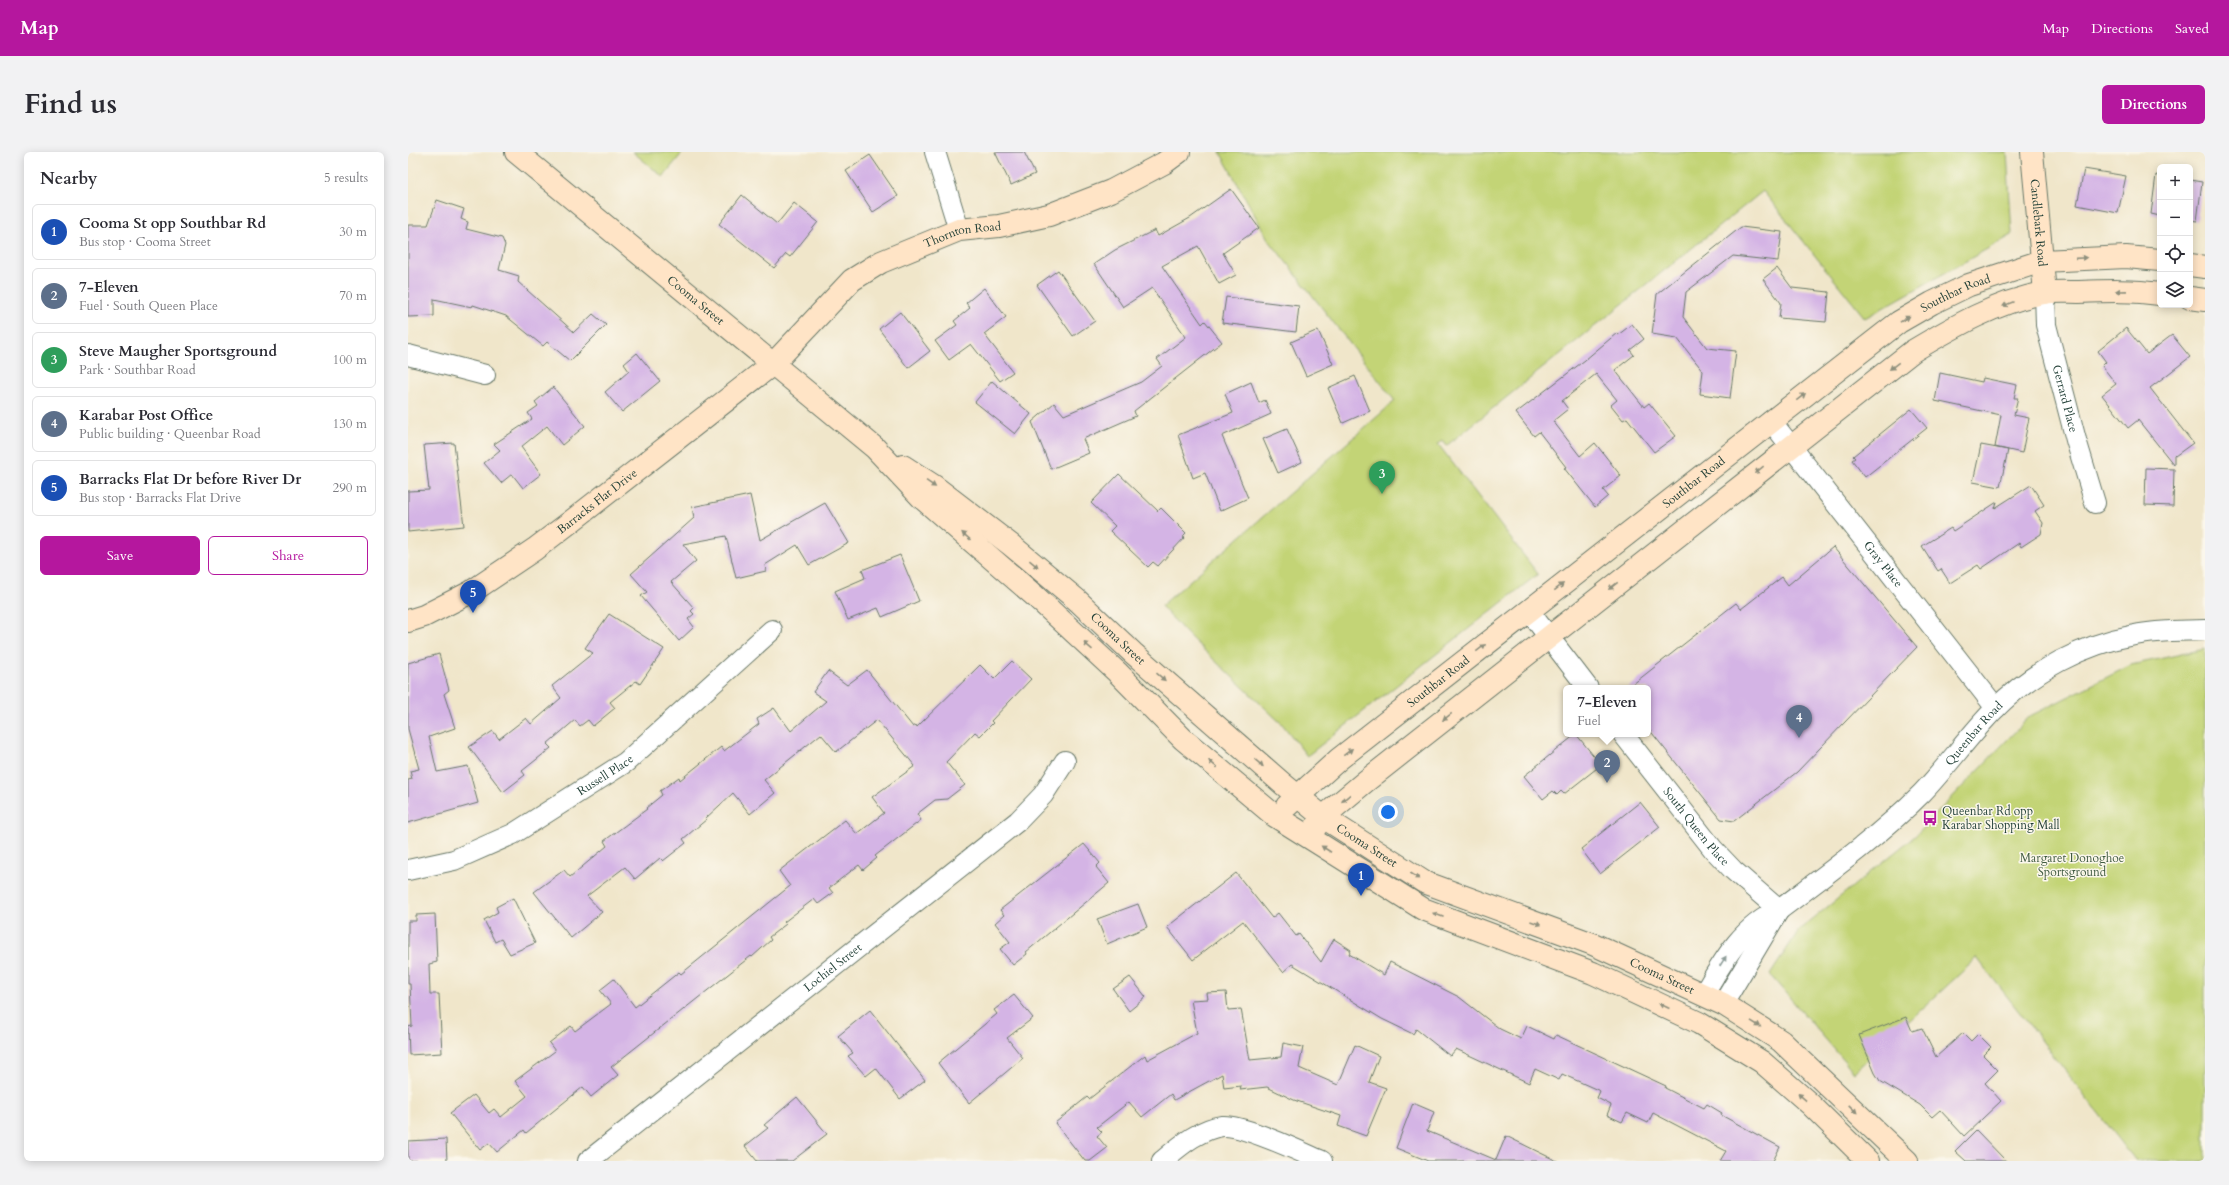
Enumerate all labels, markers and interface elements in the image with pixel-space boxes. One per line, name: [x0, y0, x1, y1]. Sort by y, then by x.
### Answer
text: Map: [20, 15, 59, 41]
text: Map: [2043, 19, 2069, 38]
text: Directions: [2091, 19, 2153, 38]
text: Saved: [2175, 19, 2209, 38]
text: Find us: [24, 85, 117, 123]
button: Directions: [2102, 85, 2205, 124]
map controls: [2157, 164, 2193, 308]
button: +: [2157, 164, 2193, 200]
text: Nearby: [40, 167, 97, 190]
text: 5 results: [324, 169, 368, 187]
street label: Candlebark Road: [2027, 178, 2051, 268]
button: −: [2157, 200, 2193, 236]
text: Cooma St opp Southbar Rd: [79, 213, 266, 233]
street label: Thornton Road: [921, 218, 1002, 252]
text: 1: [51, 223, 57, 241]
text: 30 m: [339, 223, 367, 241]
text: Bus stop · Cooma Street: [79, 233, 211, 251]
button: locate: [2157, 236, 2193, 272]
one-way arrow: [2075, 255, 2087, 262]
street label: Southbar Road: [1918, 270, 1993, 316]
street label: Cooma Street: [664, 272, 728, 329]
button: layers: [2157, 272, 2193, 308]
text: 7-Eleven: [79, 277, 139, 297]
text: 2: [51, 287, 57, 305]
text: 70 m: [339, 287, 367, 305]
one-way arrow: [2114, 288, 2127, 294]
text: Fuel · South Queen Place: [79, 297, 218, 315]
one-way arrow: [2002, 301, 2013, 307]
one-way arrow: [1899, 315, 1911, 322]
text: Steve Maugher Sportsground: [79, 341, 277, 361]
text: 3: [51, 351, 57, 369]
text: 100 m: [333, 351, 367, 369]
text: Park · Southbar Road: [79, 361, 196, 379]
one-way arrow: [1888, 362, 1899, 370]
street label: Gerrard Place: [2049, 363, 2082, 434]
one-way arrow: [1796, 393, 1807, 401]
text: Karabar Post Office: [79, 405, 213, 425]
text: 4: [51, 415, 57, 433]
text: 130 m: [333, 415, 367, 433]
text: Public building · Queenbar Road: [79, 425, 261, 443]
street label: Southbar Road: [1659, 452, 1729, 512]
pin: 3: [1369, 461, 1395, 494]
street label: Barracks Flat Drive: [554, 465, 640, 537]
one-way arrow: [1754, 466, 1765, 475]
text: Barracks Flat Dr before River Dr: [79, 469, 301, 489]
text: 5: [51, 479, 57, 497]
text: 290 m: [333, 479, 367, 497]
one-way arrow: [926, 480, 936, 488]
text: Bus stop · Barracks Flat Drive: [79, 489, 241, 507]
one-way arrow: [961, 532, 972, 541]
button: Save: [40, 536, 200, 575]
button: Share: [208, 536, 368, 575]
street label: Gray Place: [1860, 538, 1907, 591]
one-way arrow: [1028, 560, 1039, 569]
pin: 5: [460, 580, 486, 613]
one-way arrow: [1554, 582, 1565, 591]
one-way arrow: [1607, 582, 1618, 590]
street label: Cooma Street: [1087, 609, 1149, 668]
one-way arrow: [1082, 642, 1093, 651]
one-way arrow: [1476, 644, 1487, 652]
street label: Southbar Road: [1404, 652, 1473, 711]
one-way arrow: [1156, 673, 1166, 682]
popup: [1563, 685, 1651, 737]
text: 7-Eleven: [1577, 692, 1637, 712]
street label: Queenbar Road: [1941, 697, 2007, 769]
pin: 4: [1786, 705, 1812, 738]
text: Fuel: [1577, 712, 1601, 730]
one-way arrow: [1442, 713, 1453, 721]
one-way arrow: [1343, 748, 1354, 756]
pin: 2: [1594, 750, 1620, 783]
street label: Russell Place: [574, 751, 637, 799]
one-way arrow: [1254, 758, 1264, 767]
one-way arrow: [1207, 760, 1218, 769]
street label: South Queen Place: [1660, 784, 1733, 869]
one-way arrow: [1340, 794, 1351, 803]
your location: [1378, 802, 1398, 822]
place label: Queenbar Rd opp Karabar Shopping Mall: [1942, 803, 2060, 833]
bus stop icon: Queenbar Rd opp Karabar Shopping Mall: [1921, 809, 1939, 827]
street label: Cooma Street: [1333, 820, 1401, 871]
one-way arrow: [1321, 845, 1331, 853]
park label: Margaret Donoghoe Sportsground: [2020, 850, 2124, 880]
pin: 1: [1348, 863, 1374, 896]
one-way arrow: [1410, 872, 1420, 880]
one-way arrow: [1432, 911, 1444, 917]
one-way arrow: [1530, 921, 1542, 927]
street label: Lochiel Street: [800, 939, 865, 995]
street label: Cooma Street: [1627, 954, 1697, 998]
one-way arrow: [1719, 956, 1727, 966]
one-way arrow: [1658, 1003, 1670, 1009]
one-way arrow: [1750, 1021, 1762, 1028]
one-way arrow: [1797, 1092, 1808, 1101]
one-way arrow: [1848, 1105, 1859, 1114]

